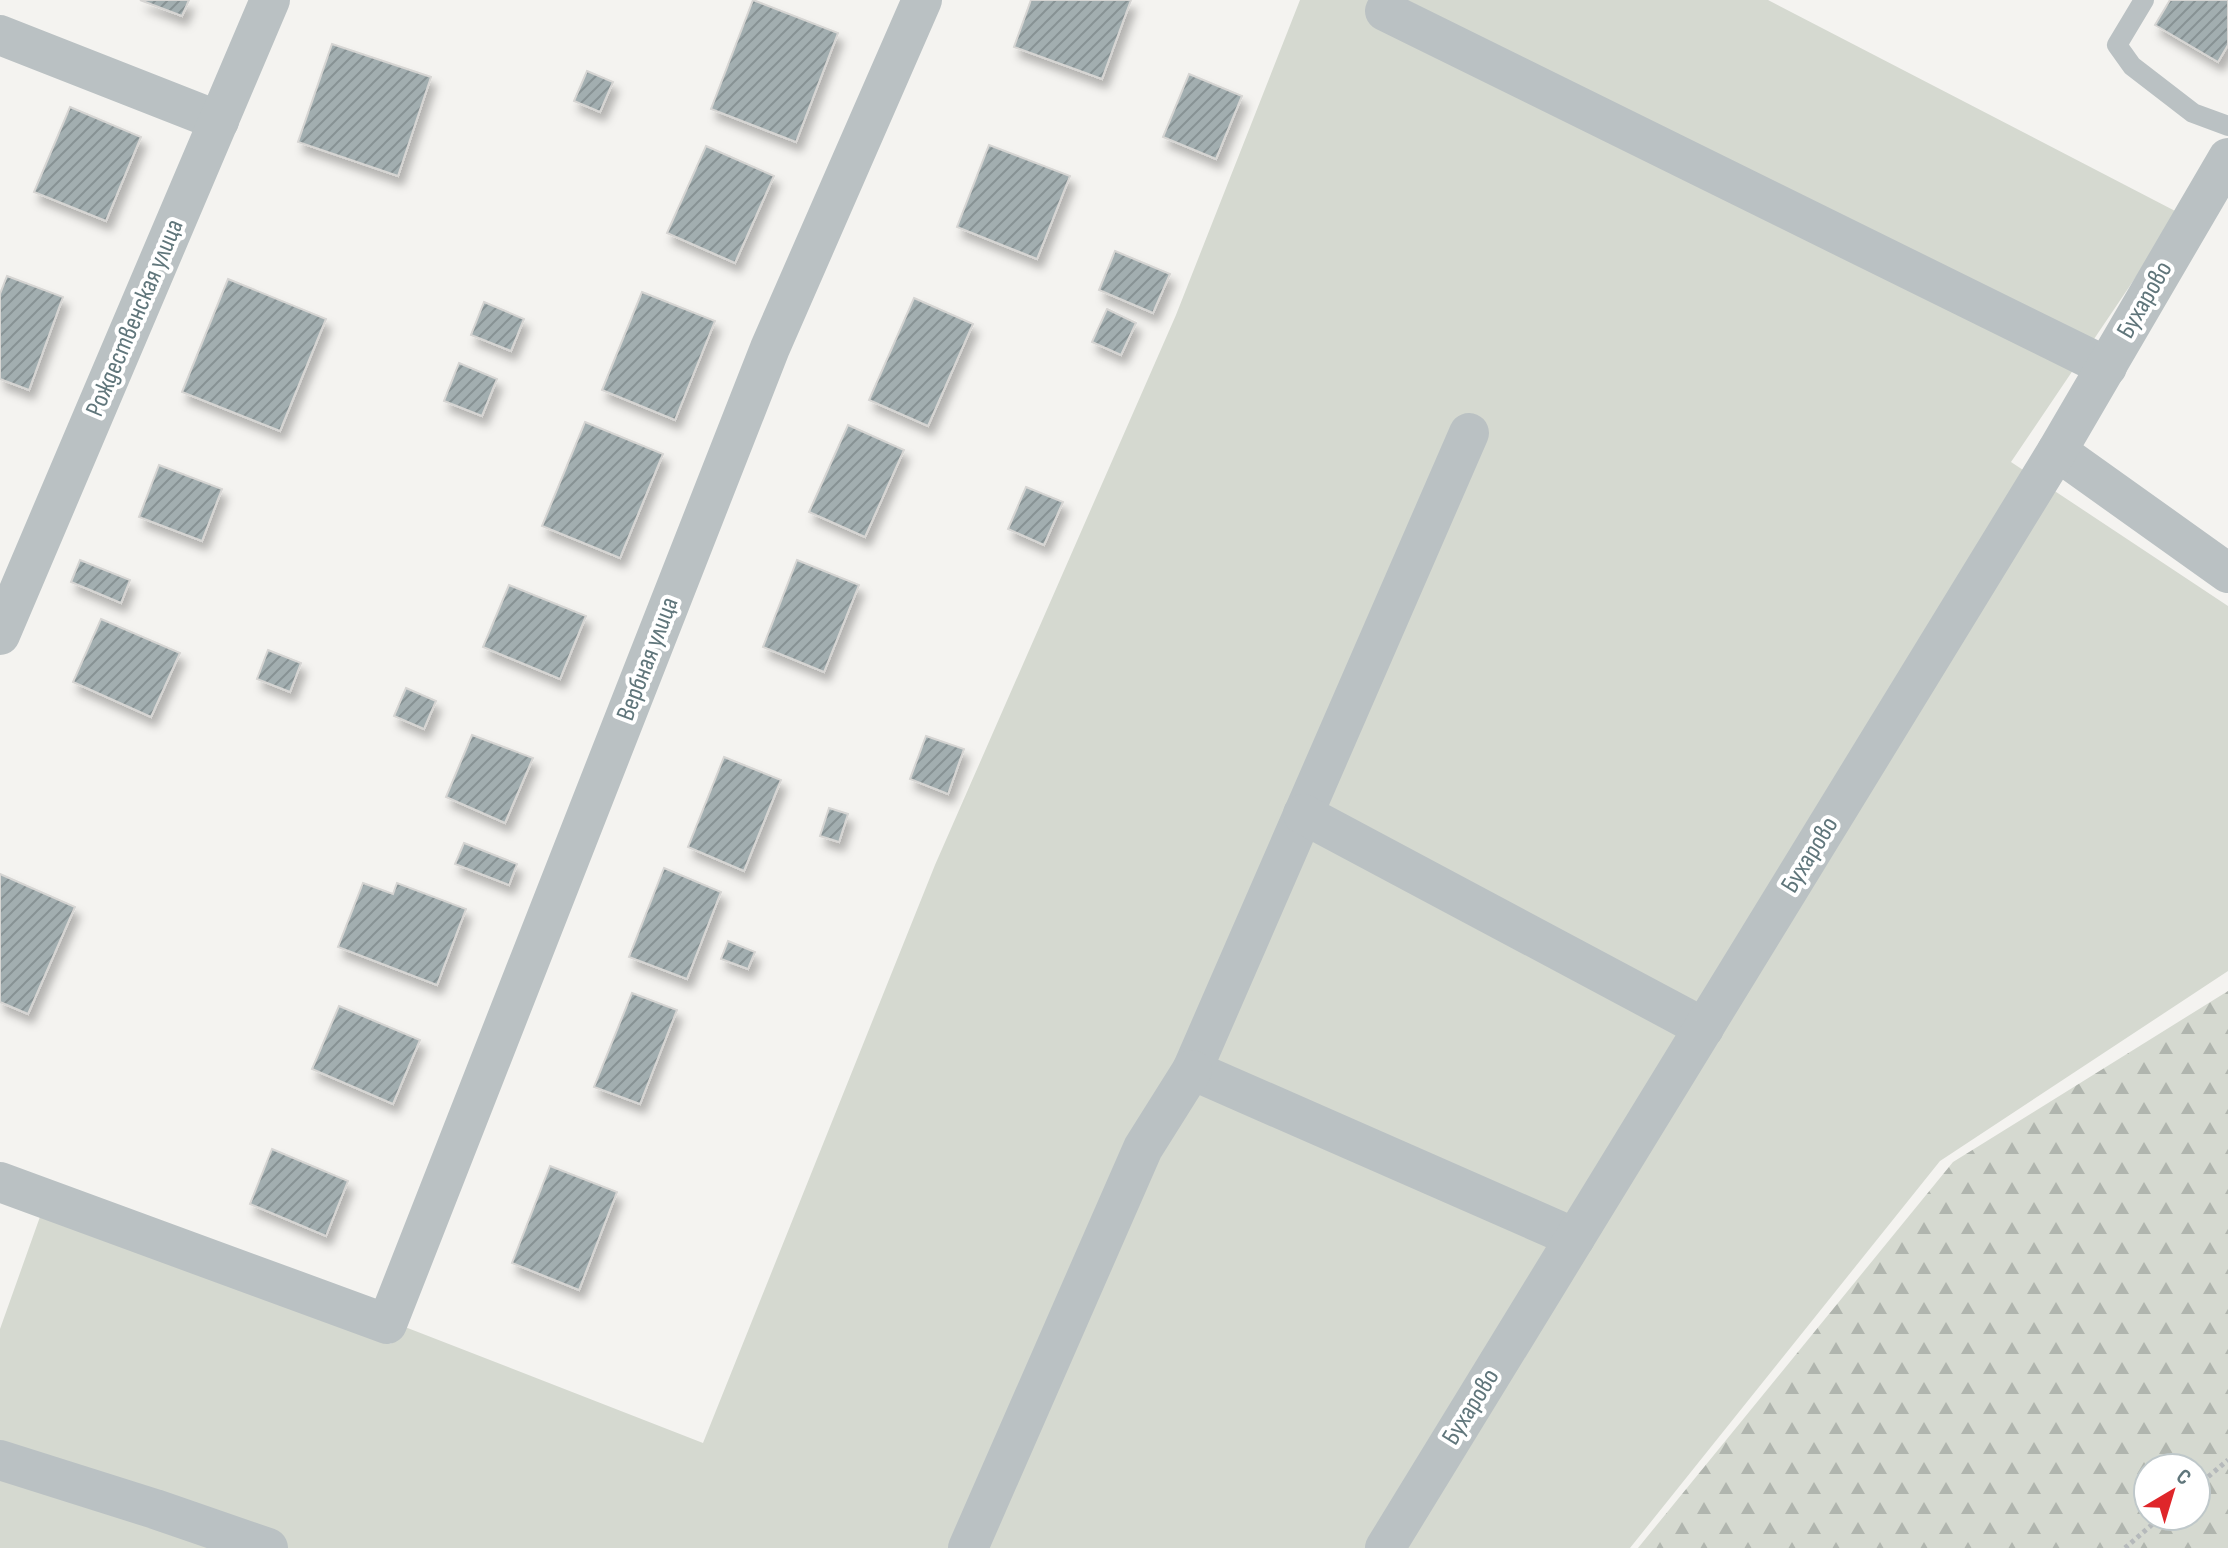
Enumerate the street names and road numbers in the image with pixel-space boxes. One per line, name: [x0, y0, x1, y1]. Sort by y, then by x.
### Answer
street label: Рождественская улица: [80, 215, 190, 421]
street label: Бухарово: [2111, 256, 2179, 344]
street label: Вербная улица: [610, 593, 686, 725]
street label: Бухарово: [1775, 811, 1845, 899]
street label: Бухарово: [1436, 1363, 1506, 1451]

